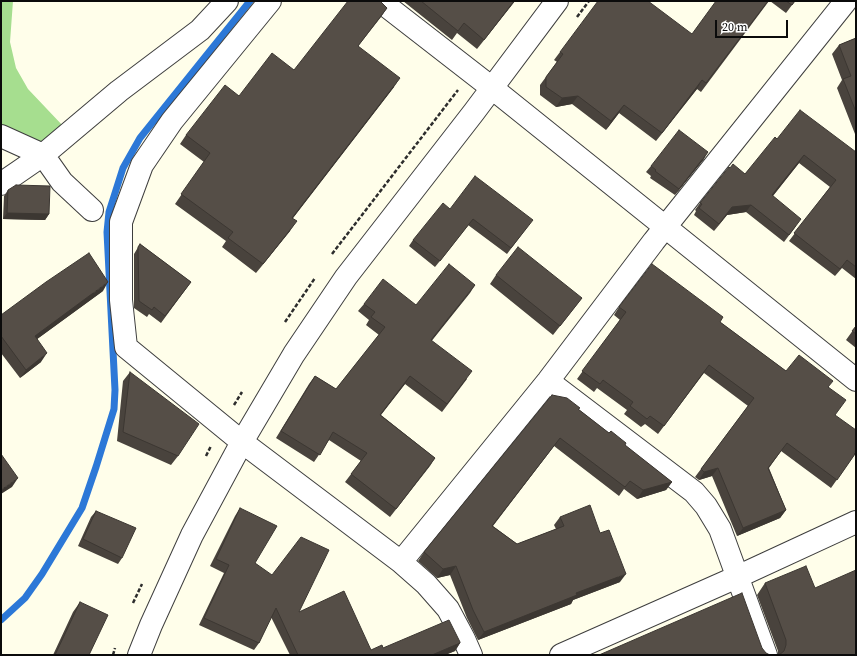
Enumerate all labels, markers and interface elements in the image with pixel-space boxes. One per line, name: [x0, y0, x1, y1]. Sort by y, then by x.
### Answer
scale bar: [717, 12, 790, 38]
text: 20 m: [722, 19, 748, 35]

